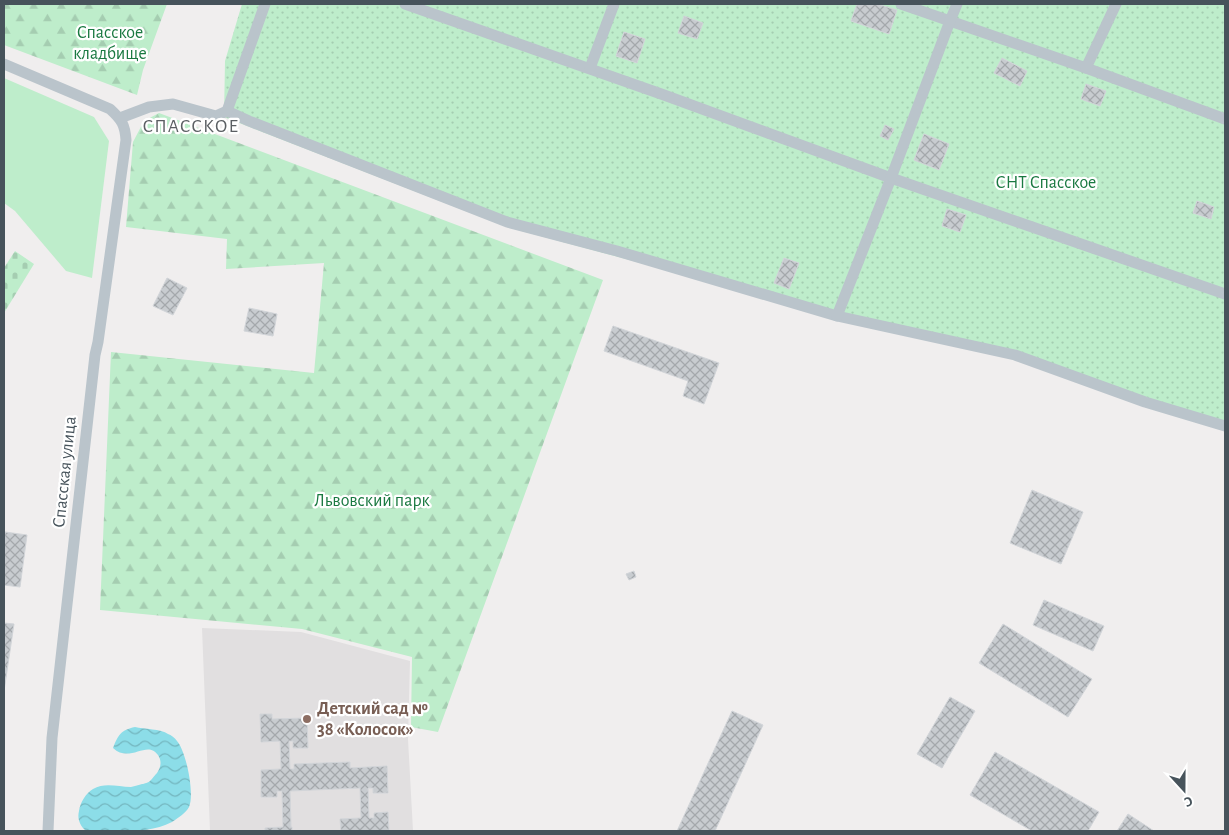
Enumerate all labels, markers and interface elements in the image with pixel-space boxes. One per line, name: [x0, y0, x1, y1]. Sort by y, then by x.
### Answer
park label: Спасское кладбище: [73, 24, 147, 63]
district label: СПАССКОЕ: [143, 117, 239, 136]
park label: СНТ Спасское: [996, 174, 1096, 192]
street label: Спасская улица: [50, 415, 80, 529]
park label: Львовский парк: [314, 492, 430, 510]
place label: Детский сад № 38 «Колосок»: [317, 700, 428, 739]
marker: Детский сад № 38 «Колосок»: [301, 713, 313, 725]
north arrow: [1159, 765, 1209, 815]
text: С: [1182, 793, 1194, 809]

